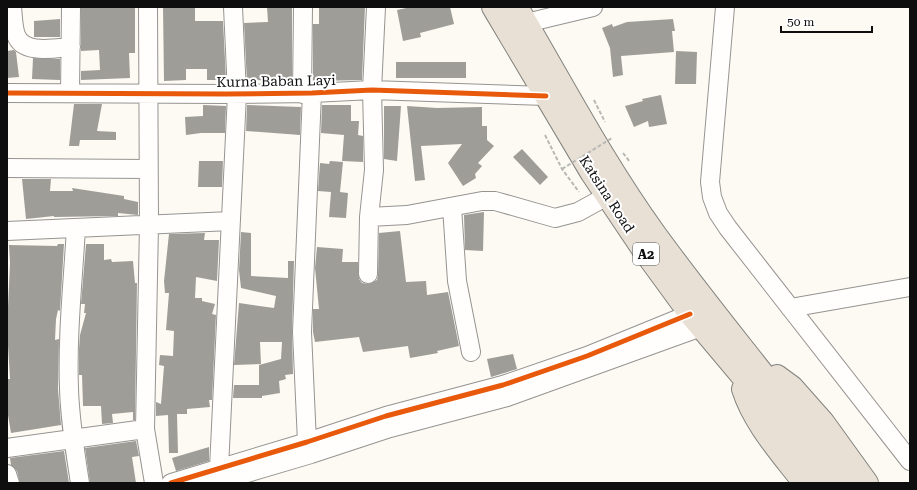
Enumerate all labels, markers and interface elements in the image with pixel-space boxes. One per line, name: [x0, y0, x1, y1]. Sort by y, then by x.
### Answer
scale bar: [781, 8, 872, 34]
text: 50 m: [787, 15, 814, 29]
street label: Kurna Baban Layi: [216, 72, 336, 90]
street label: Katsina Road: [576, 153, 638, 235]
road number: A2: [633, 243, 659, 265]

